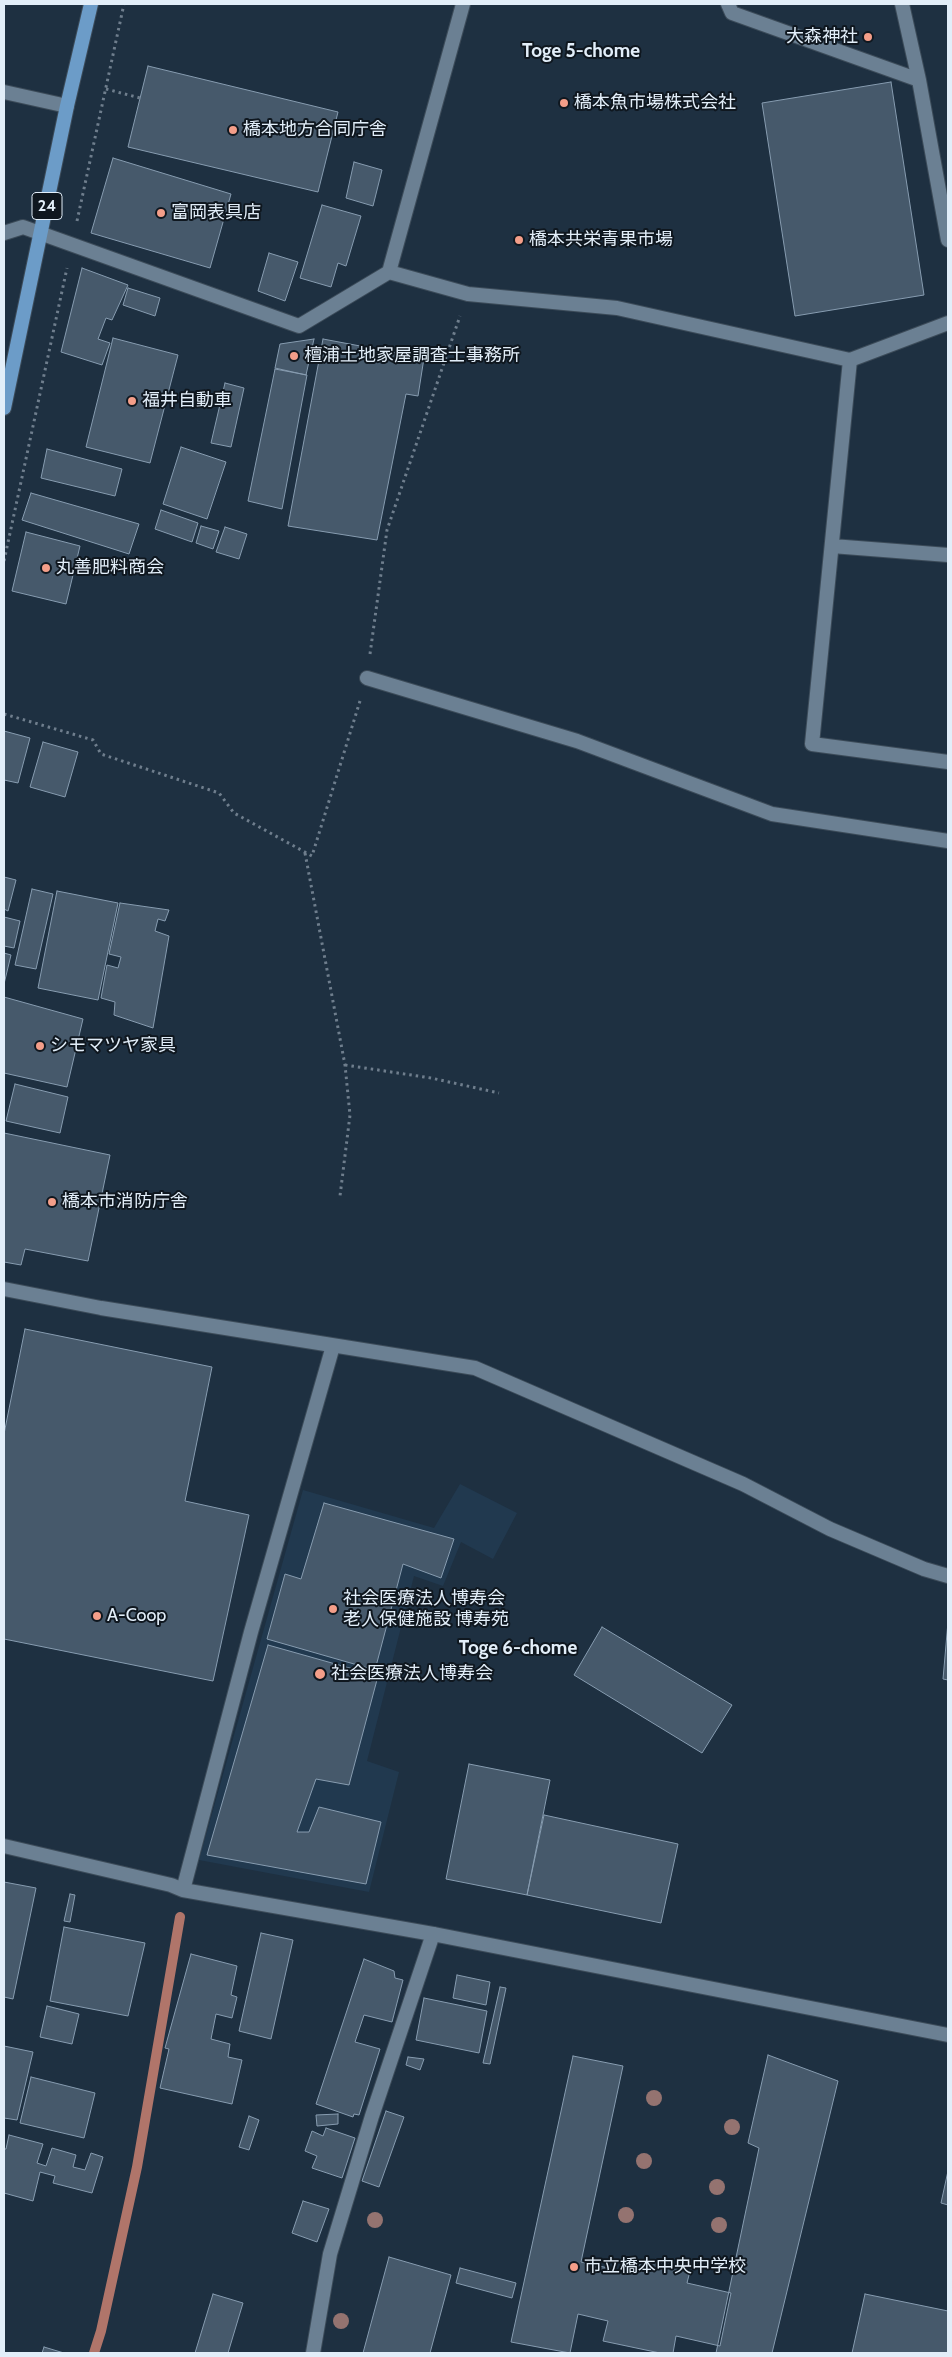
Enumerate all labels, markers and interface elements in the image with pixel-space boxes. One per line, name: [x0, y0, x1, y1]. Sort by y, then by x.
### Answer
place label: 大森神社: [786, 26, 858, 48]
marker: 大森神社: [862, 31, 874, 43]
district label: Toge 5-chome: [522, 40, 640, 62]
place label: 橋本魚市場株式会社: [574, 92, 736, 114]
marker: 橋本魚市場株式会社: [558, 97, 570, 109]
place label: 橋本地方合同庁舎: [243, 119, 387, 141]
marker: 橋本地方合同庁舎: [227, 124, 239, 136]
road number: 24: [32, 192, 62, 220]
place label: 富岡表具店: [171, 202, 261, 224]
marker: 富岡表具店: [155, 207, 167, 219]
place label: 橋本共栄青果市場: [529, 229, 673, 251]
marker: 橋本共栄青果市場: [513, 234, 525, 246]
place label: 檀浦土地家屋調査士事務所: [304, 345, 520, 367]
marker: 檀浦土地家屋調査士事務所: [288, 350, 300, 362]
place label: 福井自動車: [142, 390, 232, 412]
marker: 福井自動車: [126, 395, 138, 407]
place label: 丸善肥料商会: [56, 557, 164, 579]
marker: 丸善肥料商会: [40, 562, 52, 574]
place label: シモマツヤ家具: [50, 1035, 176, 1057]
marker: シモマツヤ家具: [34, 1040, 46, 1052]
place label: 橋本市消防庁舎: [62, 1191, 188, 1213]
marker: 橋本市消防庁舎: [46, 1196, 58, 1208]
place label: 社会医療法人博寿会 老人保健施設 博寿苑: [343, 1588, 509, 1630]
marker: 社会医療法人博寿会 老人保健施設 博寿苑: [327, 1603, 339, 1615]
place label: A-Coop: [107, 1605, 166, 1627]
marker: A-Coop: [91, 1610, 103, 1622]
district label: Toge 6-chome: [459, 1637, 577, 1659]
place label: 社会医療法人博寿会: [331, 1663, 493, 1685]
marker: 社会医療法人博寿会: [313, 1667, 327, 1681]
place label: 市立橋本中央中学校: [584, 2256, 746, 2278]
marker: 市立橋本中央中学校: [568, 2261, 580, 2273]

